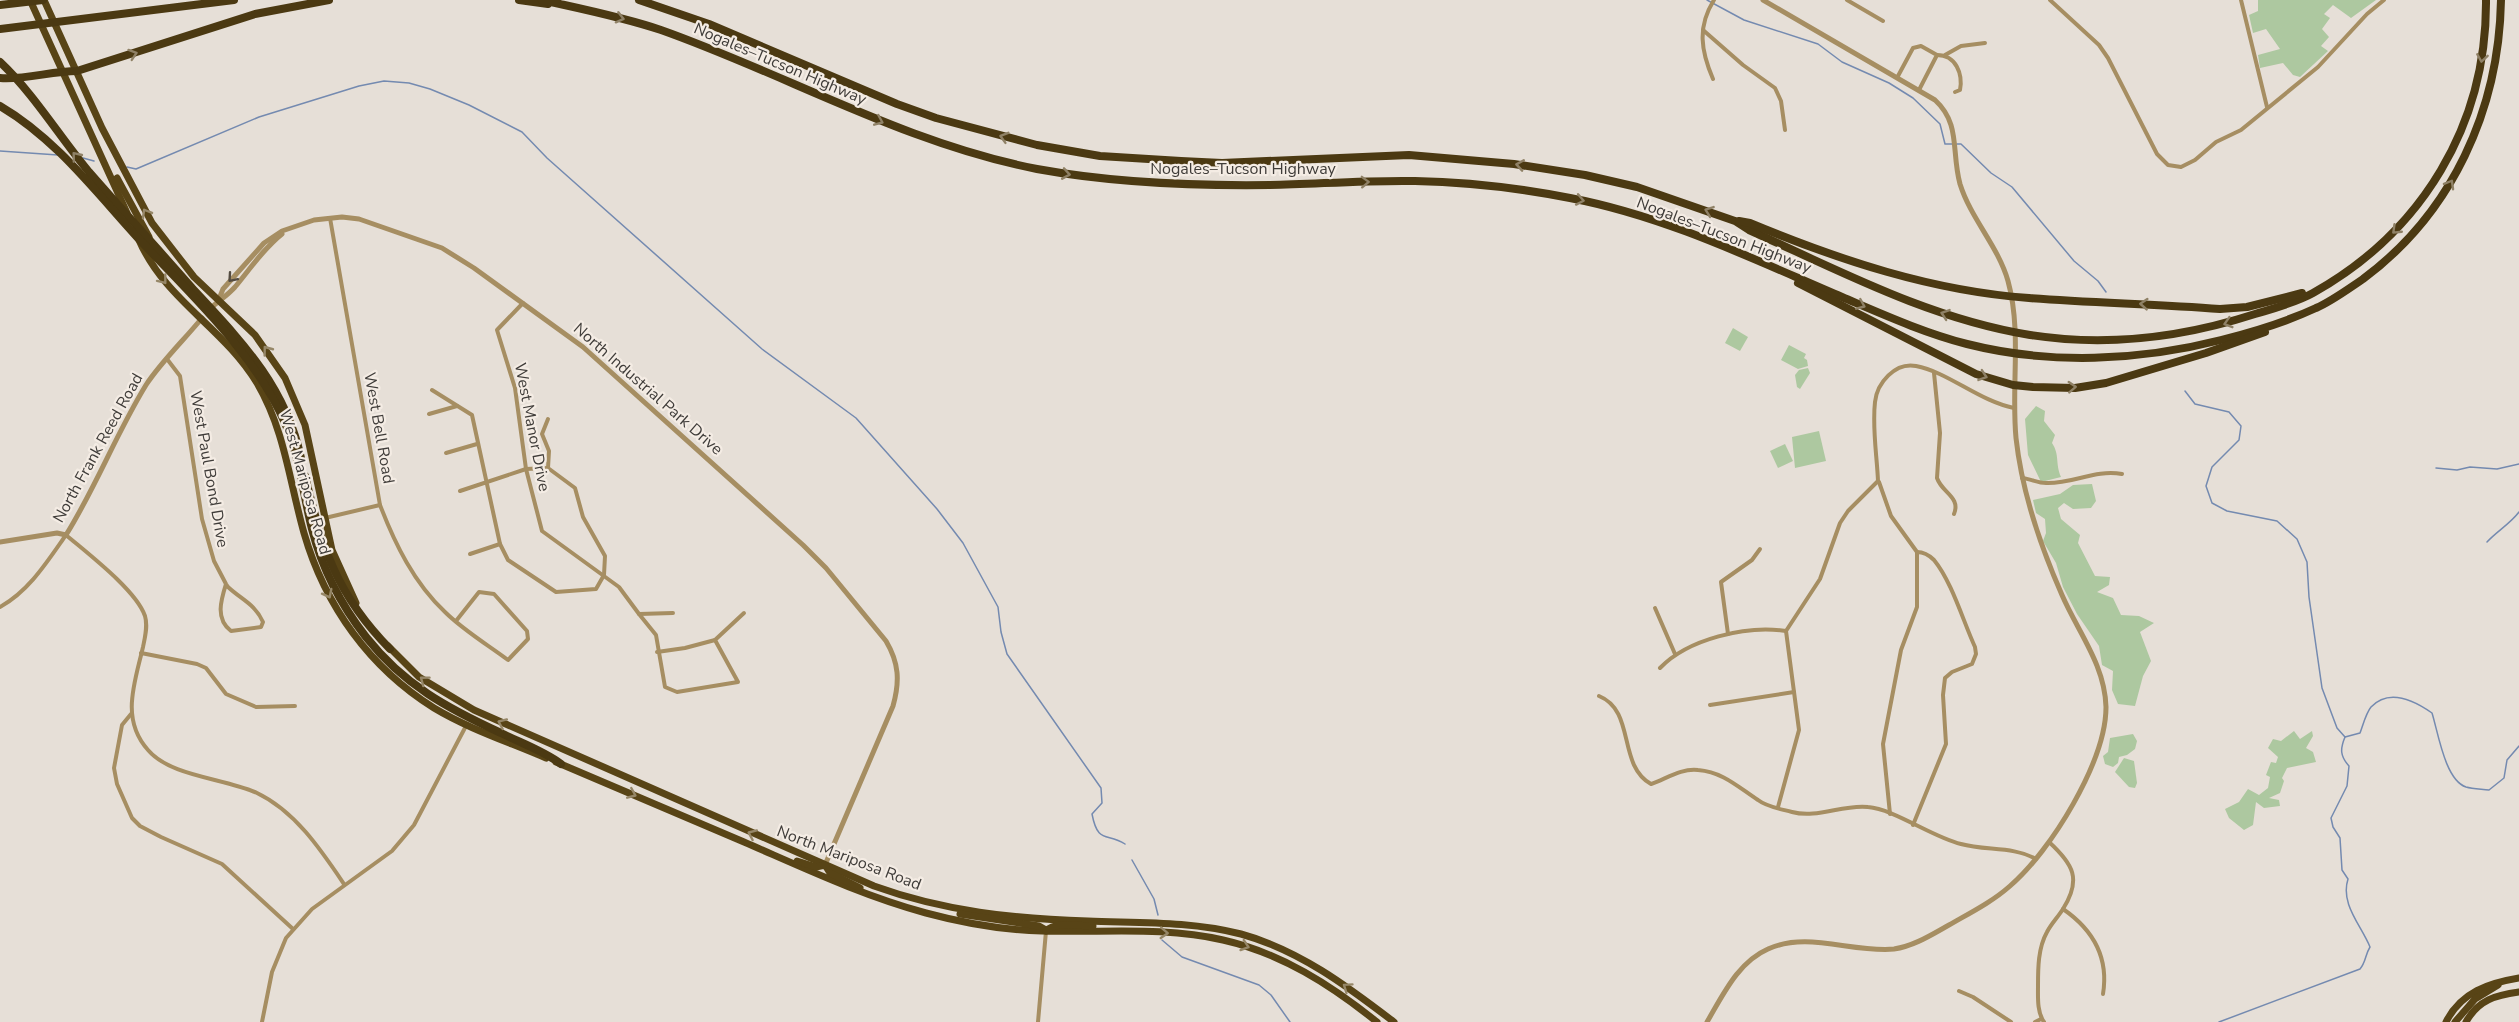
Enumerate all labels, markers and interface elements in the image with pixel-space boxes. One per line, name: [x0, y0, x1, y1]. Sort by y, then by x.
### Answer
one-way arrow: [614, 11, 625, 23]
street label: Nogales–Tucson Highway: [690, 18, 870, 111]
one-way arrow: [127, 49, 138, 62]
one-way arrow: [2476, 54, 2488, 63]
one-way arrow: [873, 114, 884, 126]
one-way arrow: [999, 131, 1009, 144]
one-way arrow: [72, 152, 83, 163]
street label: Nogales–Tucson Highway: [1150, 158, 1337, 180]
one-way arrow: [1515, 160, 1524, 172]
one-way arrow: [1062, 167, 1071, 179]
one-way arrow: [1361, 175, 1370, 188]
one-way arrow: [2443, 180, 2454, 190]
street label: Nogales–Tucson Highway: [1633, 191, 1815, 279]
one-way arrow: [1575, 193, 1585, 206]
one-way arrow: [1704, 206, 1714, 219]
one-way arrow: [142, 209, 153, 219]
one-way arrow: [2393, 223, 2403, 234]
one-way arrow: [228, 271, 239, 282]
one-way arrow: [156, 274, 167, 285]
one-way arrow: [2139, 297, 2148, 310]
one-way arrow: [1855, 298, 1866, 310]
one-way arrow: [1940, 308, 1951, 321]
one-way arrow: [2223, 316, 2234, 328]
street label: North Industrial Park Drive: [569, 318, 727, 460]
one-way arrow: [263, 346, 274, 357]
street label: West Manor Drive: [509, 361, 555, 493]
street label: North Frank Reed Road: [48, 369, 148, 527]
one-way arrow: [1977, 369, 1988, 382]
street label: West Bell Road: [358, 371, 400, 485]
one-way arrow: [2067, 381, 2076, 394]
street label: West Paul Bond Drive: [184, 389, 234, 549]
street label: West Mariposa Road: [274, 407, 336, 557]
one-way arrow: [321, 588, 332, 598]
one-way arrow: [419, 676, 430, 687]
one-way arrow: [497, 718, 508, 730]
one-way arrow: [625, 787, 636, 799]
street label: North Mariposa Road: [774, 820, 924, 896]
one-way arrow: [748, 829, 759, 841]
one-way arrow: [1160, 926, 1169, 939]
one-way arrow: [1239, 939, 1250, 951]
one-way arrow: [1343, 983, 1354, 994]

